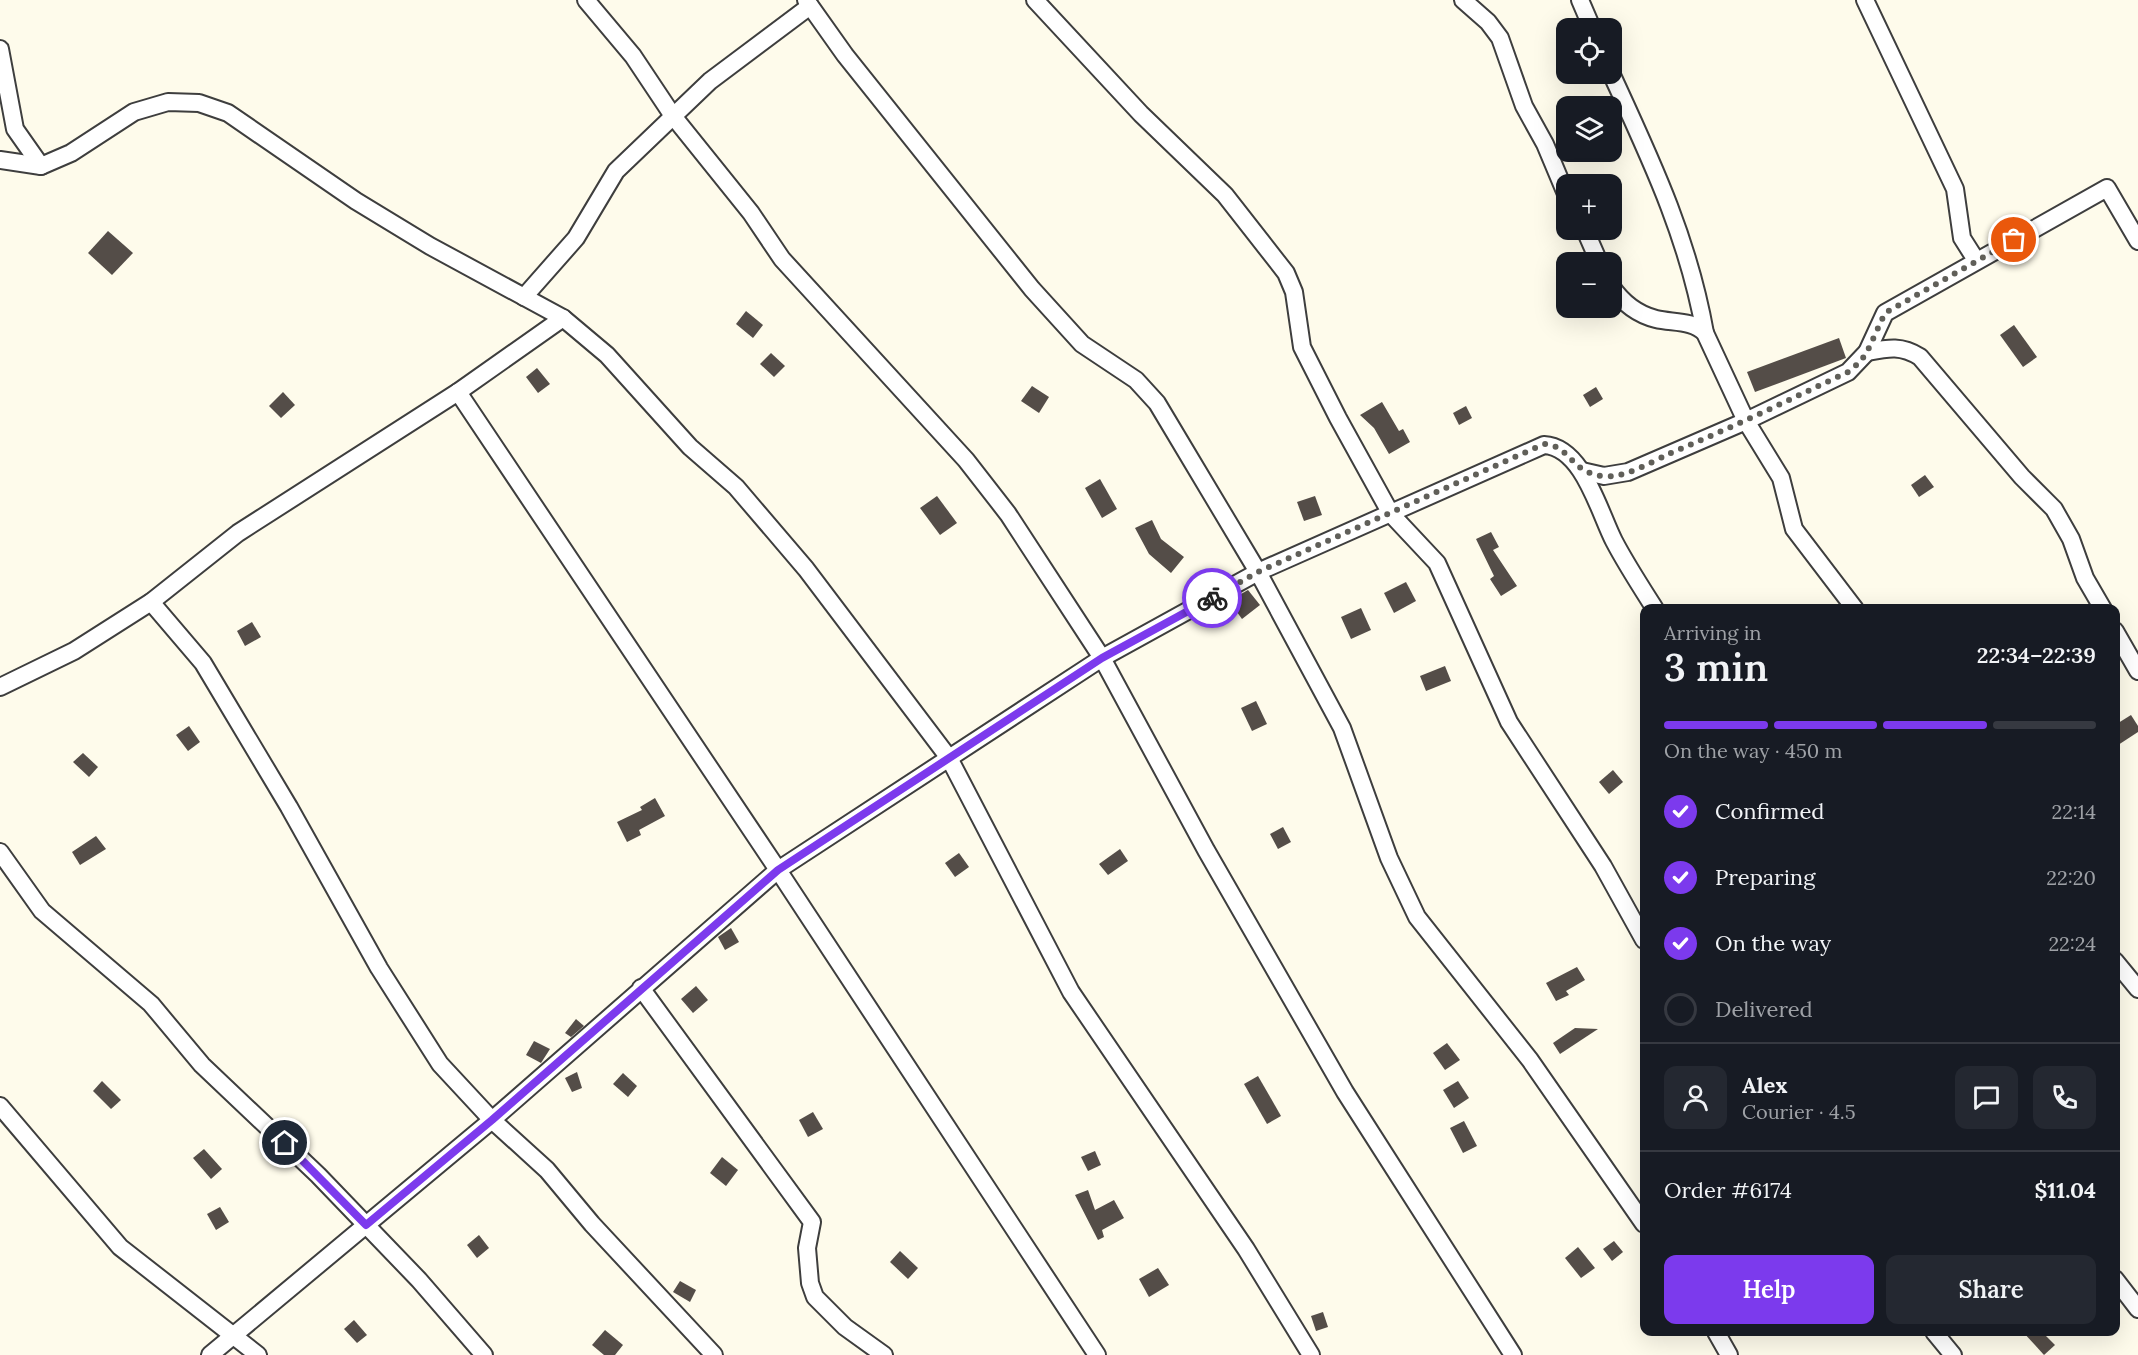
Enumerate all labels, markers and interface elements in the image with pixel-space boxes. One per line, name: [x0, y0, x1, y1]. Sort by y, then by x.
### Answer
map controls: [1556, 18, 1622, 318]
button: locate: [1556, 18, 1622, 84]
button: layers: [1556, 96, 1622, 162]
button: +: [1556, 174, 1622, 240]
pin: [1988, 214, 2039, 265]
icon: bag: [1997, 223, 2030, 256]
button: −: [1556, 252, 1622, 318]
courier: [1182, 568, 1242, 628]
icon: bike: [1196, 582, 1229, 615]
text: Arriving in: [1664, 620, 1761, 645]
text: 22:34–22:39: [1977, 641, 2096, 669]
text: 3 min: [1664, 642, 1768, 692]
text: On the way · 450 m: [1664, 738, 1842, 763]
icon: check: [1664, 795, 1697, 828]
text: Confirmed: [1715, 797, 1824, 825]
text: 22:14: [2051, 799, 2096, 824]
icon: check: [1664, 861, 1697, 894]
text: Preparing: [1715, 863, 1815, 891]
text: 22:20: [2046, 865, 2096, 890]
icon: check: [1664, 927, 1697, 960]
text: On the way: [1715, 929, 1831, 957]
text: 22:24: [2048, 931, 2096, 956]
text: Delivered: [1715, 995, 1813, 1023]
button: person: [1664, 1066, 1727, 1129]
button: chat: [1955, 1066, 2018, 1129]
button: phone: [2033, 1066, 2096, 1129]
text: Alex: [1742, 1071, 1787, 1099]
text: Courier · 4.5: [1742, 1099, 1856, 1124]
pin: [259, 1117, 310, 1168]
icon: home: [268, 1126, 301, 1159]
text: Order #6174: [1664, 1176, 1792, 1204]
text: $11.04: [2034, 1176, 2096, 1204]
button: Help: [1664, 1255, 1874, 1324]
button: Share: [1886, 1255, 2096, 1324]

